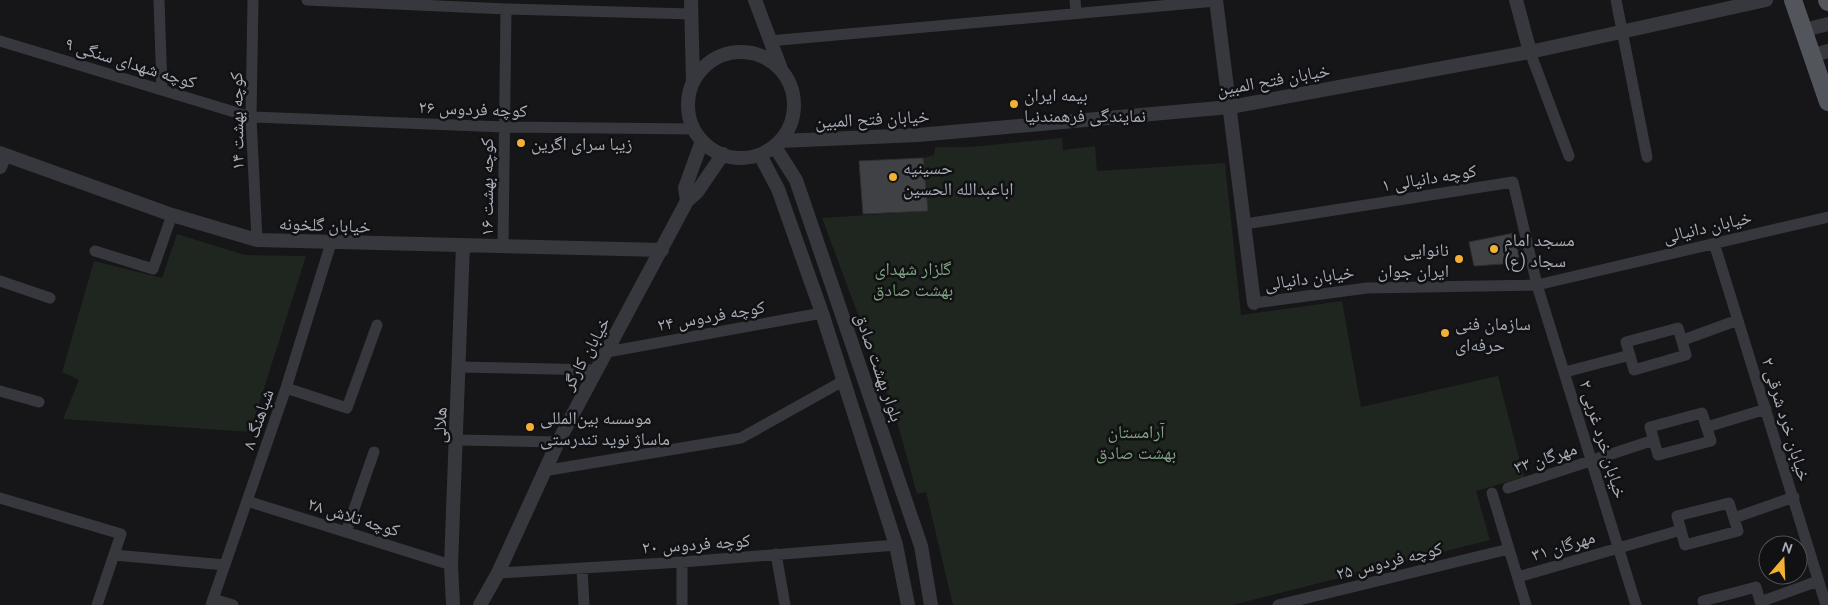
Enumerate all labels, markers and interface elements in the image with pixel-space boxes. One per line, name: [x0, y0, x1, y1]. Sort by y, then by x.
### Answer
street label: کوچه شهدای سنگی ۹: [62, 33, 200, 94]
street label: خیابان فتح المبین: [1215, 59, 1332, 102]
street label: کوچه بهشت ۱۴: [225, 71, 249, 170]
place label: بیمه ایران نمایندگی فرهمندنیا: [1024, 84, 1146, 127]
street label: کوچه فردوس ۲۶: [418, 96, 528, 122]
marker: بیمه ایران نمایندگی فرهمندنیا: [1008, 98, 1020, 110]
street label: خیابان فتح المبین: [814, 105, 930, 134]
place label: زیبا سرای اگرین: [531, 133, 632, 155]
street label: کوچه بهشت ۱۶: [476, 137, 498, 236]
marker: زیبا سرای اگرین: [515, 137, 527, 149]
place label: حسینیه اباعبدالله الحسین: [903, 157, 1013, 200]
street label: کوچه دانیالی ۱: [1380, 160, 1479, 196]
marker: حسینیه اباعبدالله الحسین: [887, 171, 899, 183]
street label: خیابان دانیالی: [1661, 206, 1754, 248]
street label: خیابان گلخونه: [279, 212, 371, 238]
place label: مسجد امام سجاد (ع): [1504, 229, 1575, 272]
place label: نانوایی ایران جوان: [1378, 239, 1449, 282]
marker: مسجد امام سجاد (ع): [1488, 243, 1500, 255]
marker: نانوایی ایران جوان: [1453, 253, 1465, 265]
park label: گلزار شهدای بهشت صادق: [873, 258, 953, 301]
street label: خیابان دانیالی: [1263, 261, 1356, 295]
street label: کوچه فردوس ۲۴: [656, 296, 767, 336]
street label: بلوار بهشت صادق: [850, 310, 908, 425]
street label: خیابان کارگر: [556, 313, 615, 395]
place label: سازمان فنی حرفه‌ای: [1455, 313, 1531, 356]
marker: سازمان فنی حرفه‌ای: [1439, 327, 1451, 339]
street label: خیابان خرد شرقی ۲: [1757, 355, 1815, 484]
street label: خیابان خرد غربی ۲: [1575, 377, 1632, 501]
street label: شباهنگ ۸: [237, 386, 278, 452]
street label: هلالی: [428, 407, 452, 444]
place label: موسسه بین‌المللی ماساژ نوید تندرستی: [540, 407, 670, 450]
marker: موسسه بین‌المللی ماساژ نوید تندرستی: [524, 421, 536, 433]
park label: آرامستان بهشت صادق: [1096, 421, 1176, 464]
street label: مهرگان ۳۳: [1511, 437, 1580, 478]
street label: کوچه تلاش ۲۸: [305, 493, 403, 542]
street label: مهرگان ۳۱: [1529, 526, 1598, 566]
street label: کوچه فردوس ۲۰: [641, 529, 752, 559]
north arrow: [1758, 535, 1808, 585]
street label: کوچه فردوس ۲۵: [1334, 537, 1445, 585]
text: N: [1780, 538, 1795, 557]

